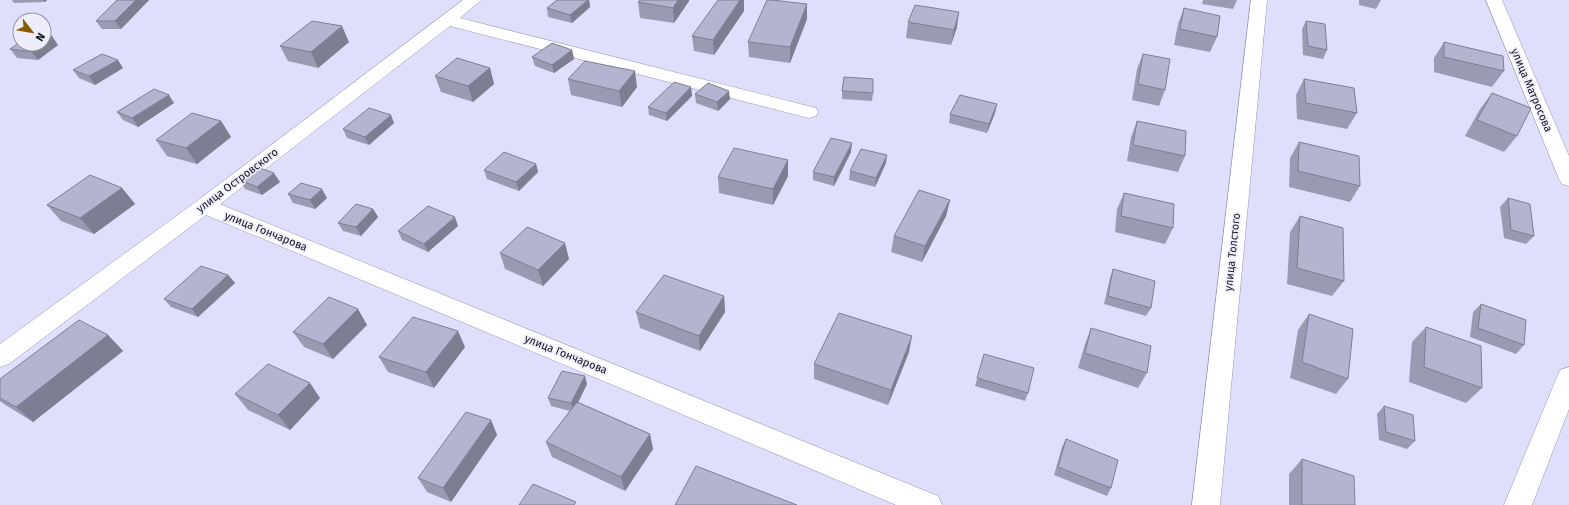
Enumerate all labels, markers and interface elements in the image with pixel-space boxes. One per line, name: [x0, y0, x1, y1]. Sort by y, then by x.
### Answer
north arrow: [12, 12, 52, 52]
text: N: [33, 30, 48, 43]
street label: улица Матросова: [1508, 47, 1555, 134]
street label: улица Островского: [194, 146, 281, 215]
street label: улица Гончарова: [223, 209, 309, 254]
street label: улица Толстого: [1222, 212, 1243, 292]
street label: улица Гончарова: [523, 332, 609, 377]

